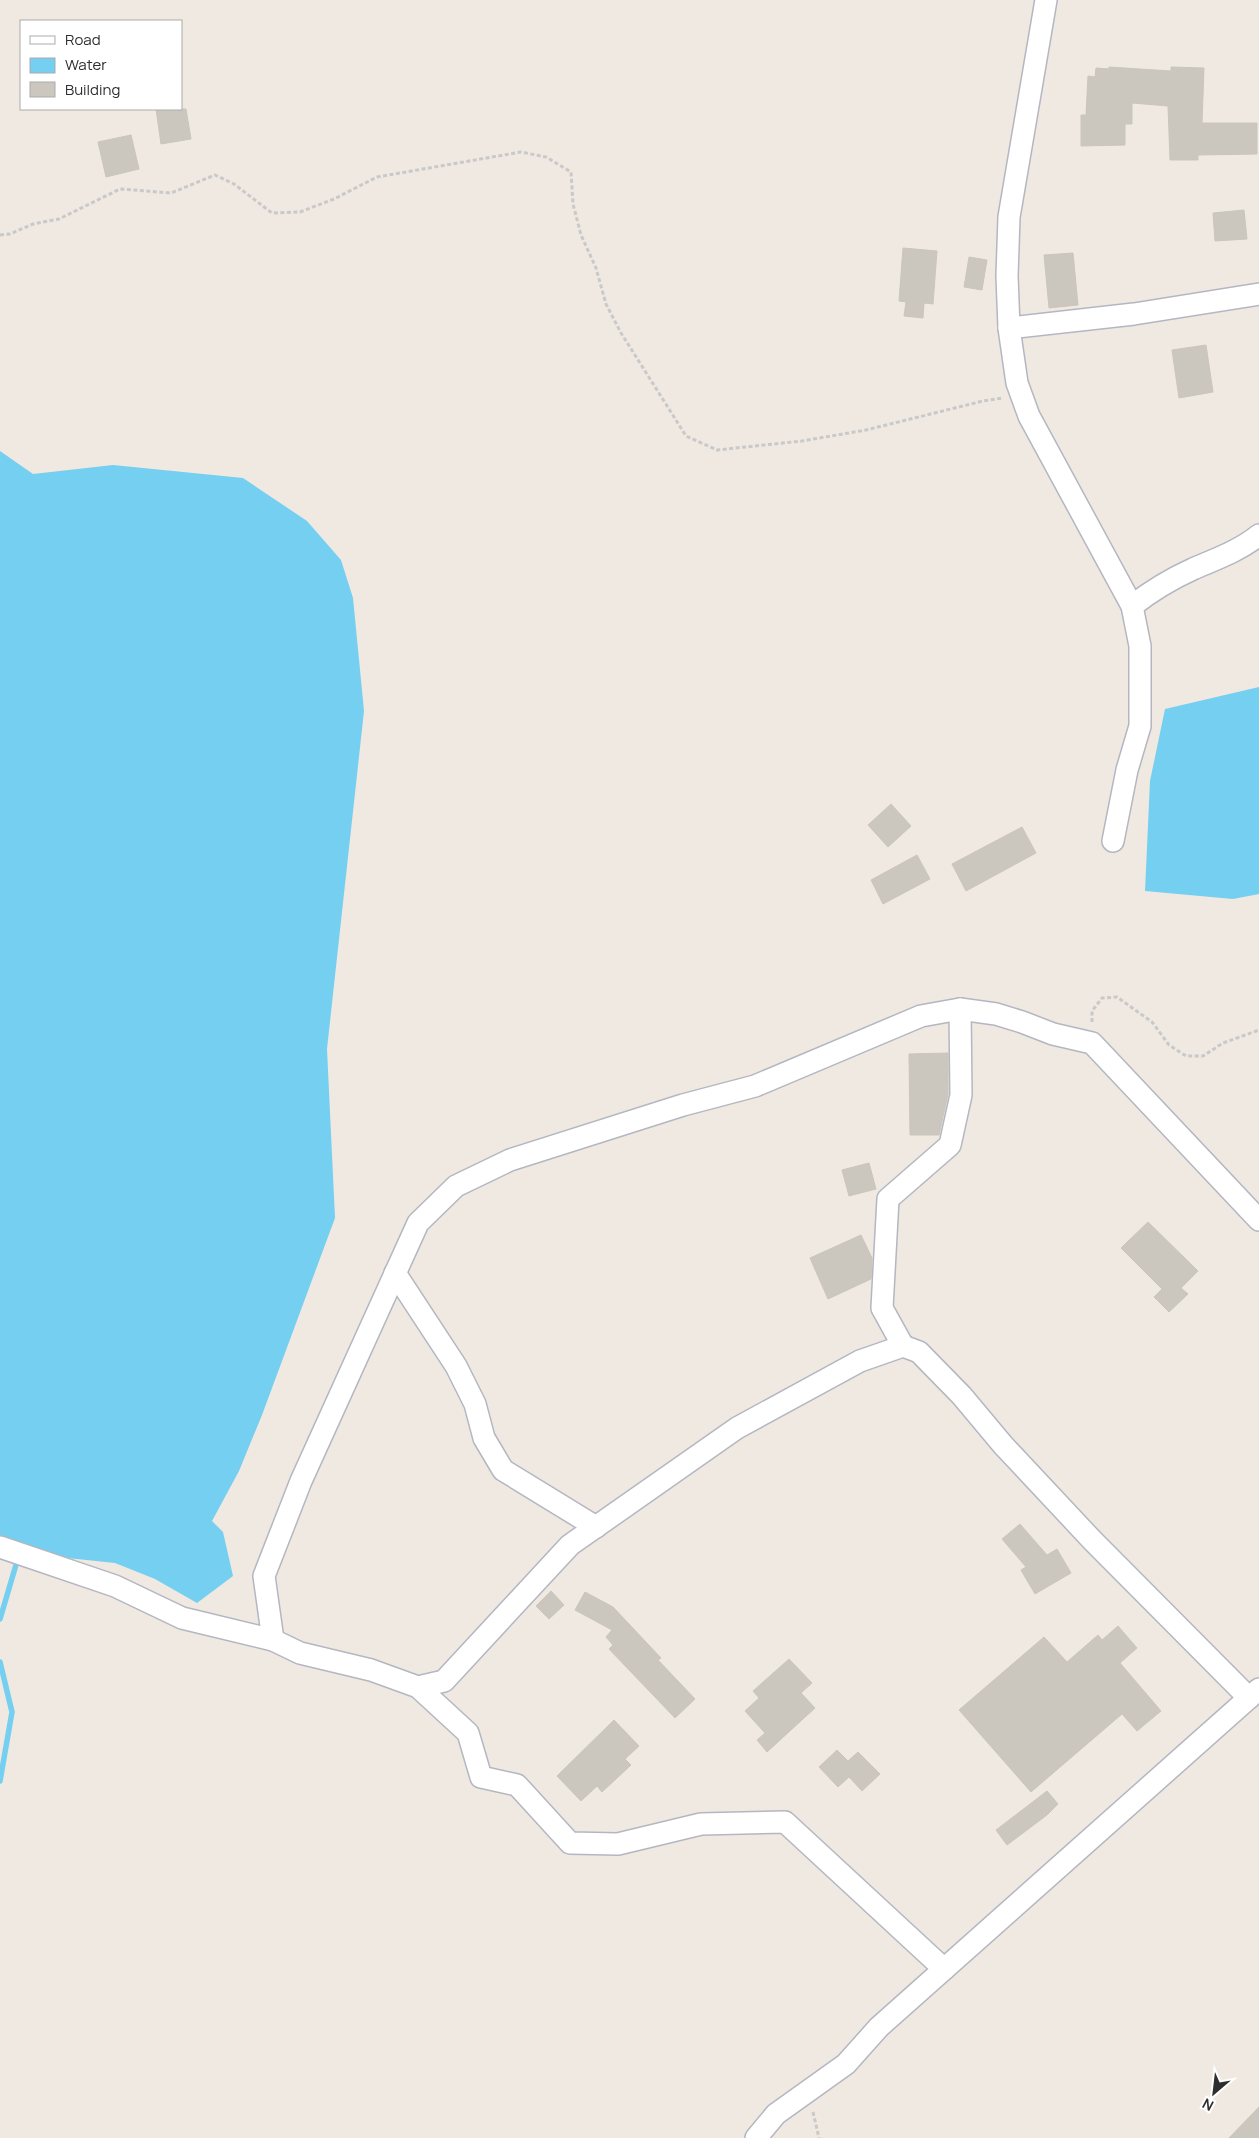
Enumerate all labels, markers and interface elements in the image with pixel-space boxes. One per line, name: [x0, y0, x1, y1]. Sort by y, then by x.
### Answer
legend: [20, 20, 182, 110]
text: Road: [65, 29, 101, 50]
text: Water: [65, 54, 107, 75]
text: Building: [65, 79, 120, 100]
north arrow: [1189, 2068, 1239, 2118]
text: N: [1199, 2094, 1217, 2116]

